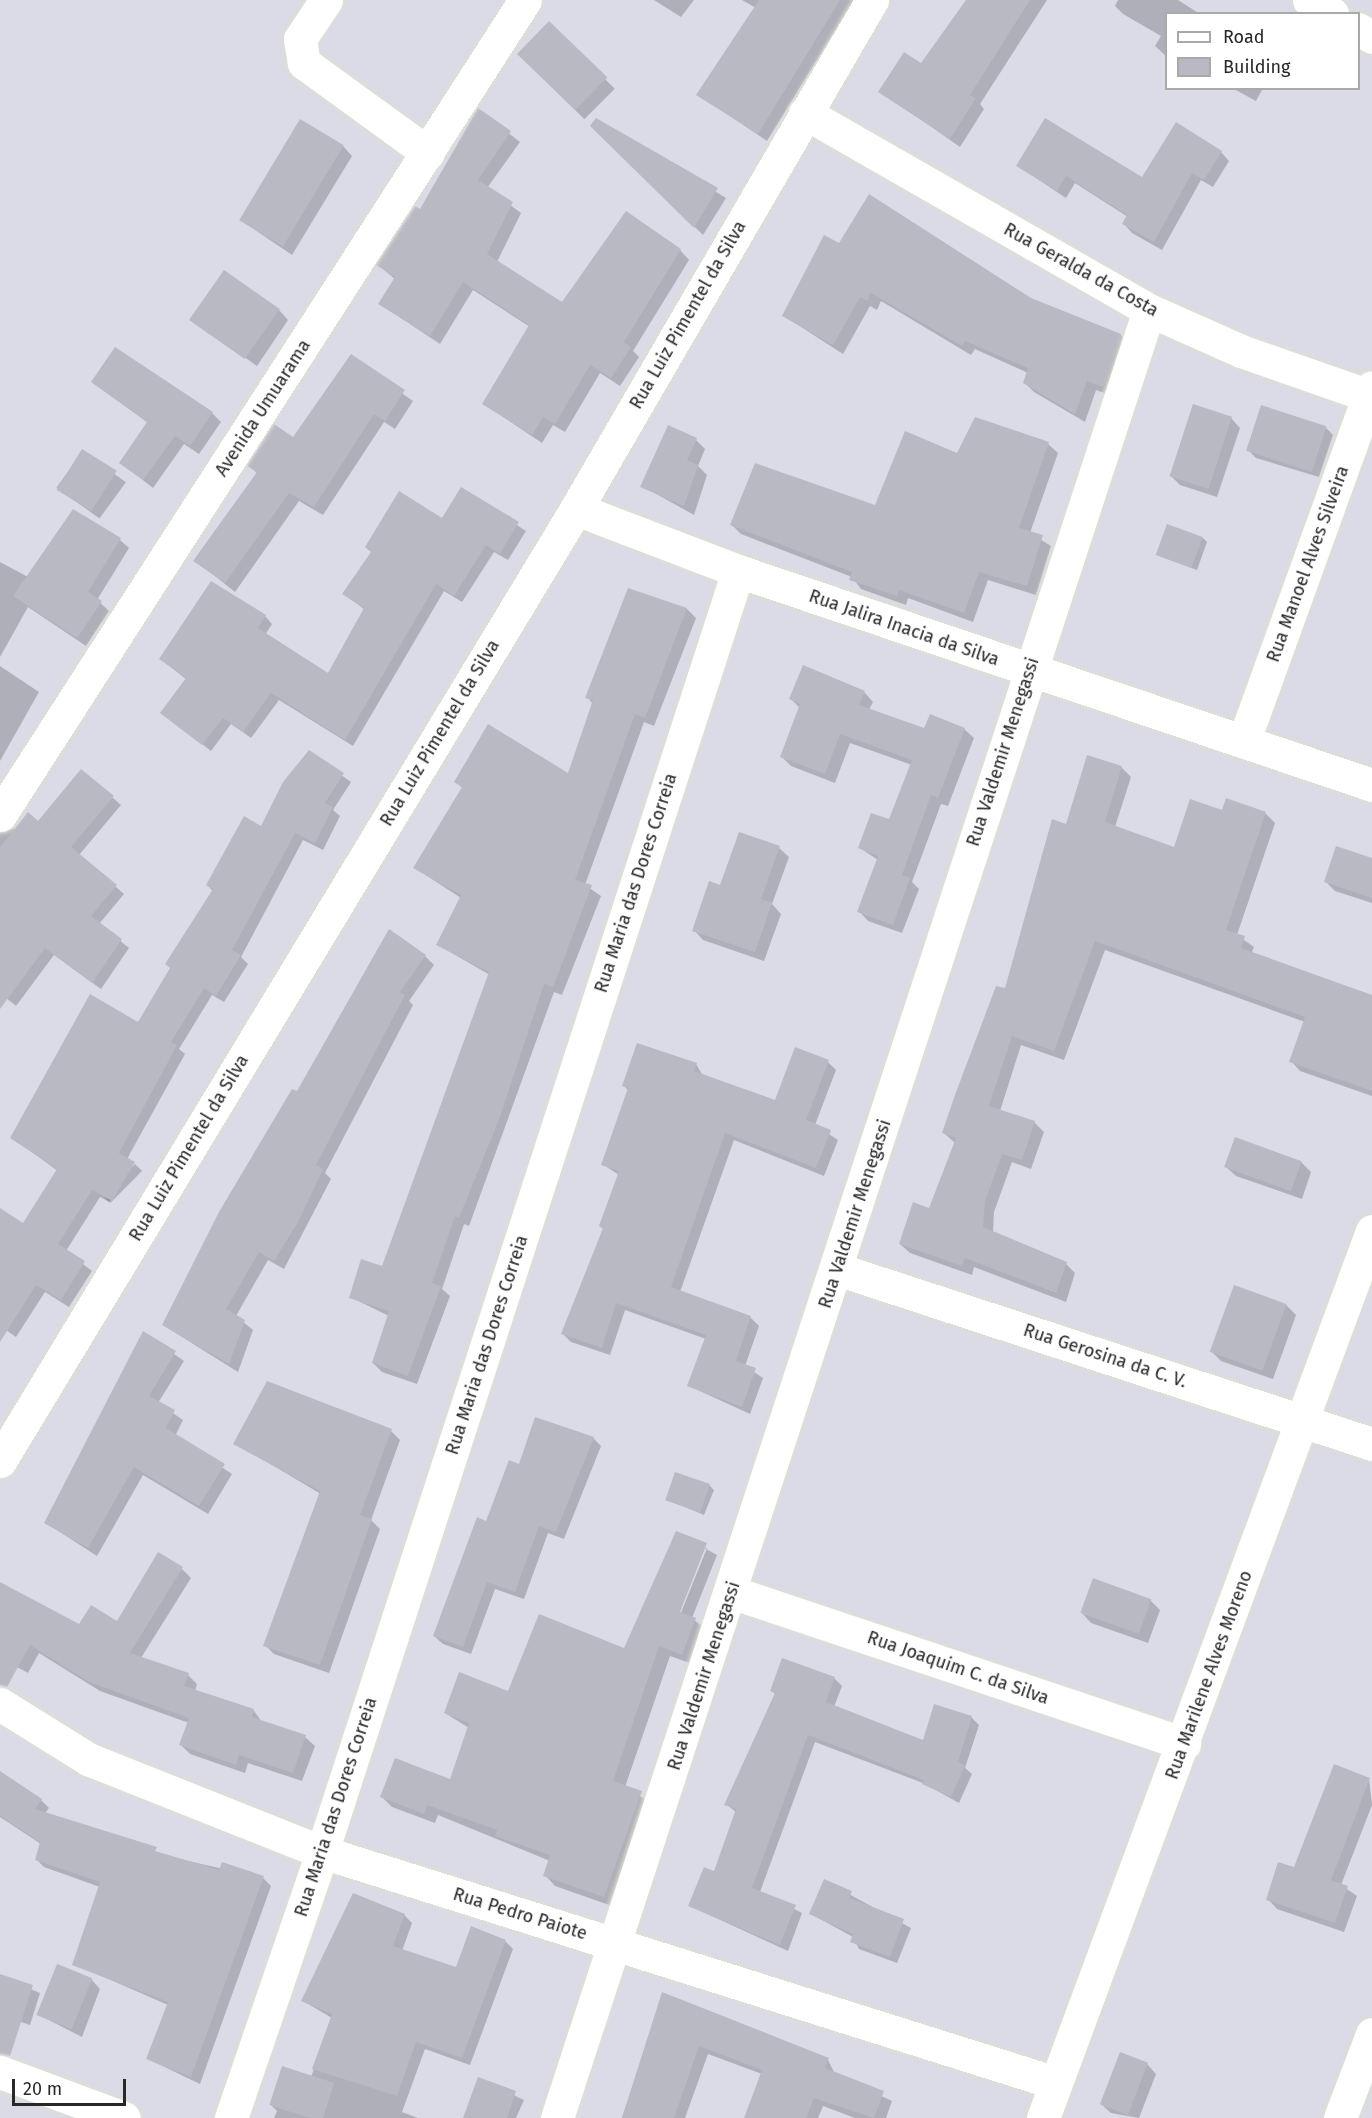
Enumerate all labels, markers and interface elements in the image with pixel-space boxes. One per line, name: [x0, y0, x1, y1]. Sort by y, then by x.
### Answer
legend: [1165, 12, 1360, 90]
text: Road: [1223, 26, 1265, 48]
text: Building: [1223, 56, 1290, 78]
street label: Rua Luiz Pimentel da Silva: [625, 217, 751, 413]
street label: Rua Geralda da Costa: [1000, 218, 1162, 322]
street label: Avenida Umuarama: [211, 336, 315, 480]
street label: Rua Manoel Alves Silveira: [1262, 463, 1354, 665]
street label: Rua Jalira Inacia da Silva: [806, 585, 1002, 671]
street label: Rua Luiz Pimentel da Silva: [376, 636, 504, 830]
street label: Rua Valdemir Menegassi: [962, 655, 1044, 849]
street label: Rua Maria das Dores Correia: [590, 770, 682, 996]
street label: Rua Luiz Pimentel da Silva: [125, 1051, 253, 1245]
street label: Rua Valdemir Menegassi: [814, 1117, 896, 1311]
street label: Rua Maria das Dores Correia: [441, 1232, 533, 1458]
street label: Rua Gerosina da C. V.: [1021, 1319, 1189, 1393]
street label: Rua Marilene Alves Moreno: [1161, 1568, 1257, 1782]
street label: Rua Valdemir Menegassi: [663, 1579, 745, 1773]
street label: Rua Joaquim C. da Silva: [864, 1627, 1052, 1709]
street label: Rua Maria das Dores Correia: [290, 1694, 382, 1920]
street label: Rua Pedro Paiote: [450, 1883, 590, 1945]
scale bar: [15, 2067, 129, 2105]
text: 20 m: [23, 2078, 62, 2100]

